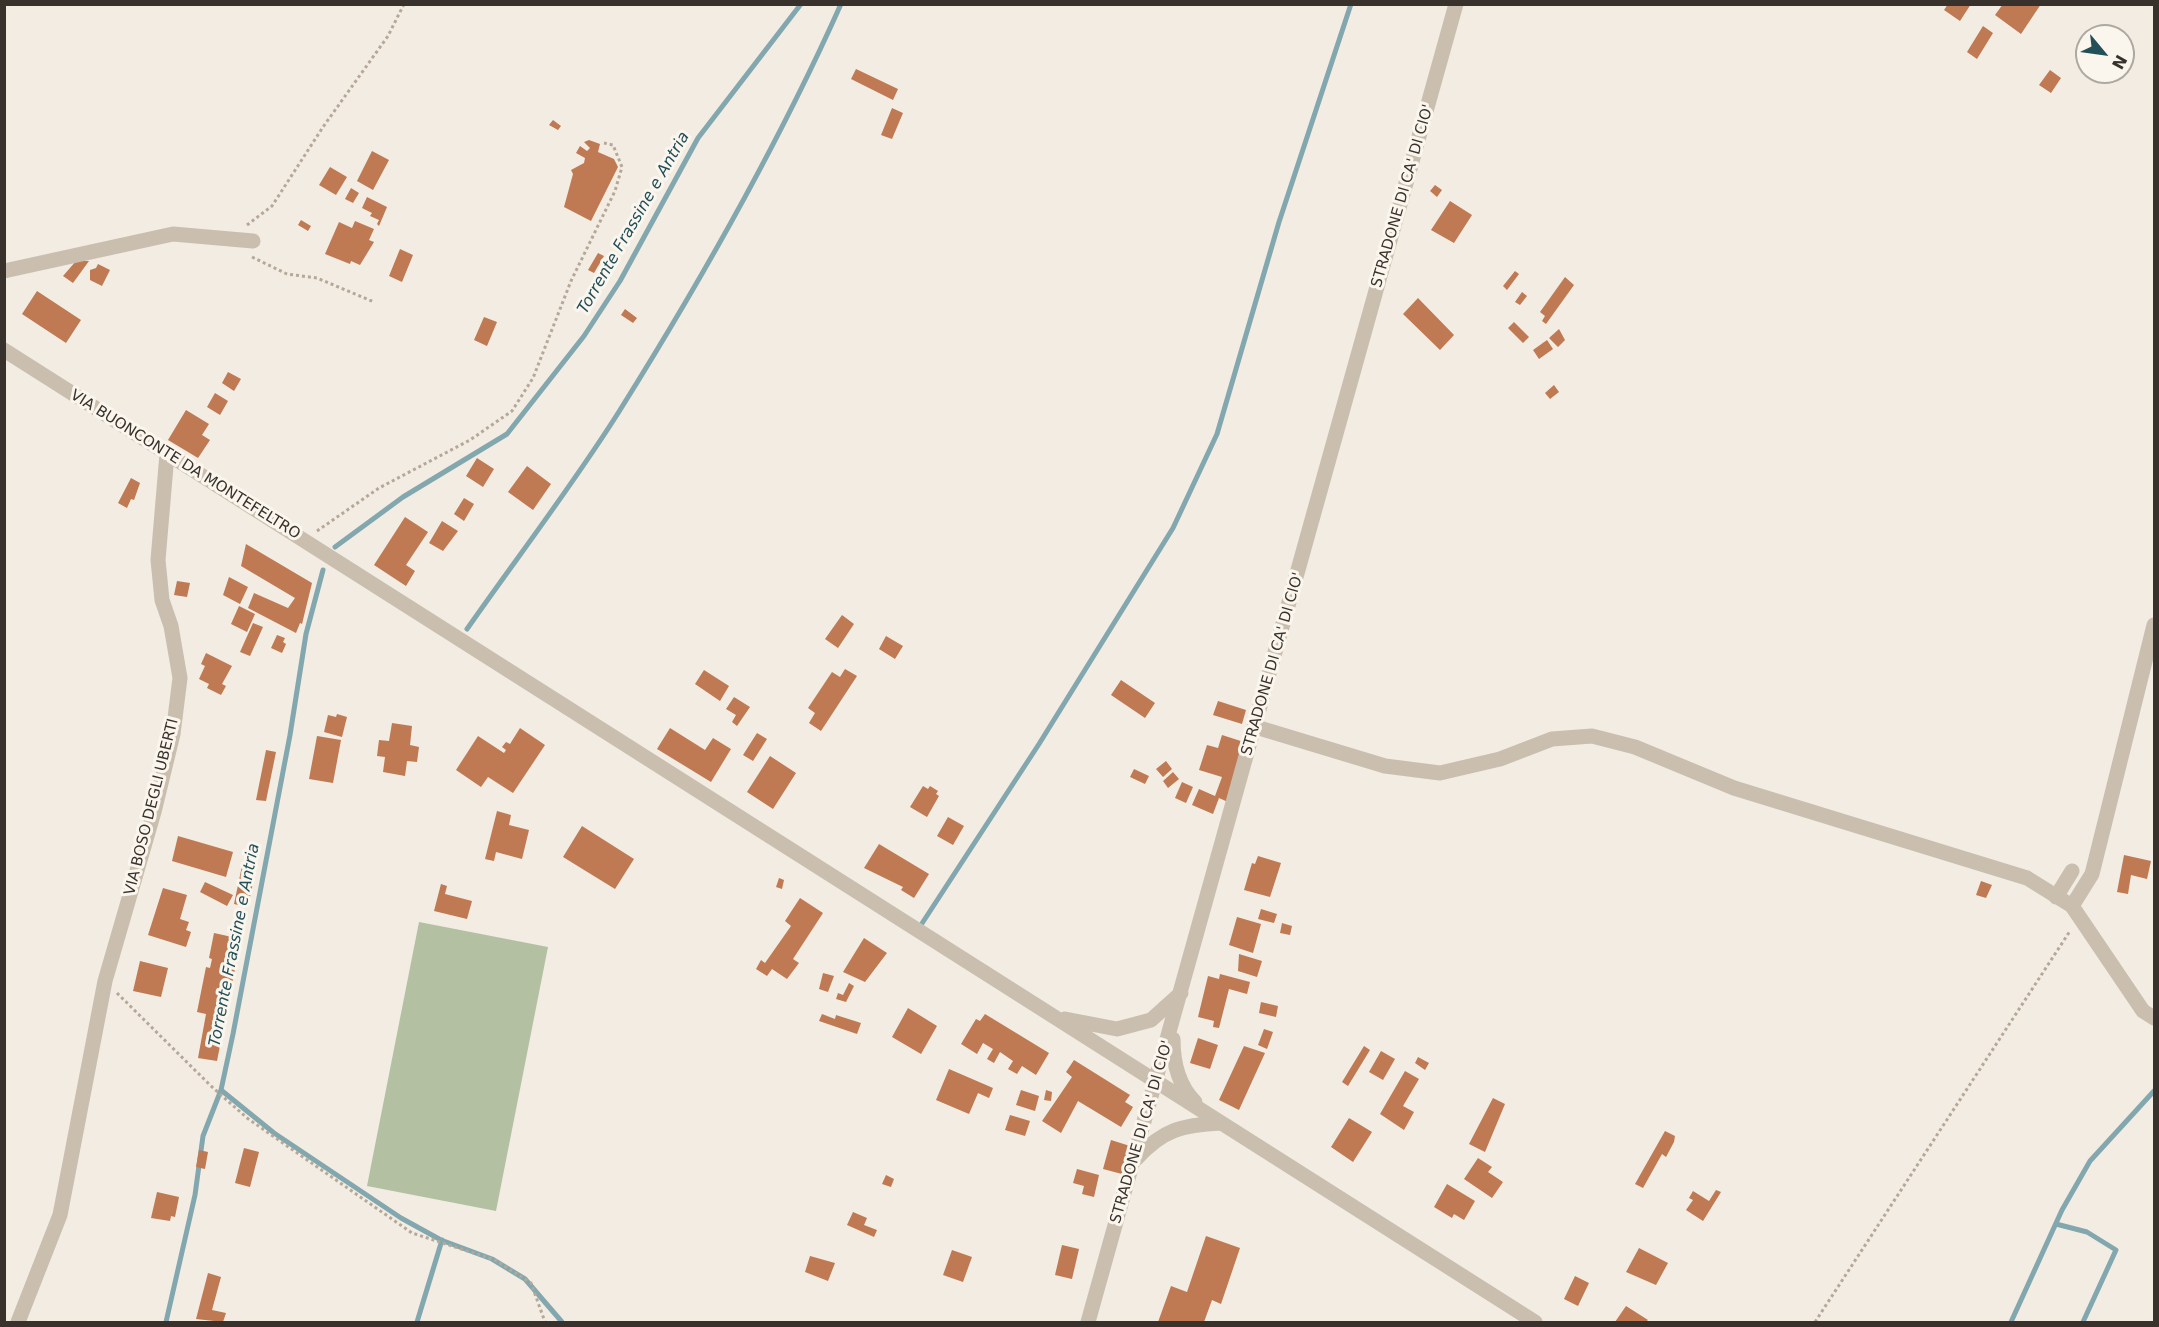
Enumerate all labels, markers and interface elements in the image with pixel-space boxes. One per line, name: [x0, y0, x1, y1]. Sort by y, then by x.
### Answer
north arrow: [2075, 24, 2135, 84]
text: N: [2108, 52, 2131, 72]
street label: STRADONE DI CA' DI CIO': [1368, 102, 1438, 290]
water label: Torrente Frassine e Antria: [574, 129, 694, 317]
street label: VIA BUONCONTE DA MONTEFELTRO: [67, 386, 303, 544]
street label: STRADONE DI CA' DI CIO': [1238, 570, 1308, 758]
street label: VIA BOSO DEGLI UBERTI: [121, 717, 183, 897]
water label: Torrente Frassine e Antria: [206, 842, 264, 1048]
street label: STRADONE DI CA' DI CIO': [1107, 1038, 1177, 1226]

